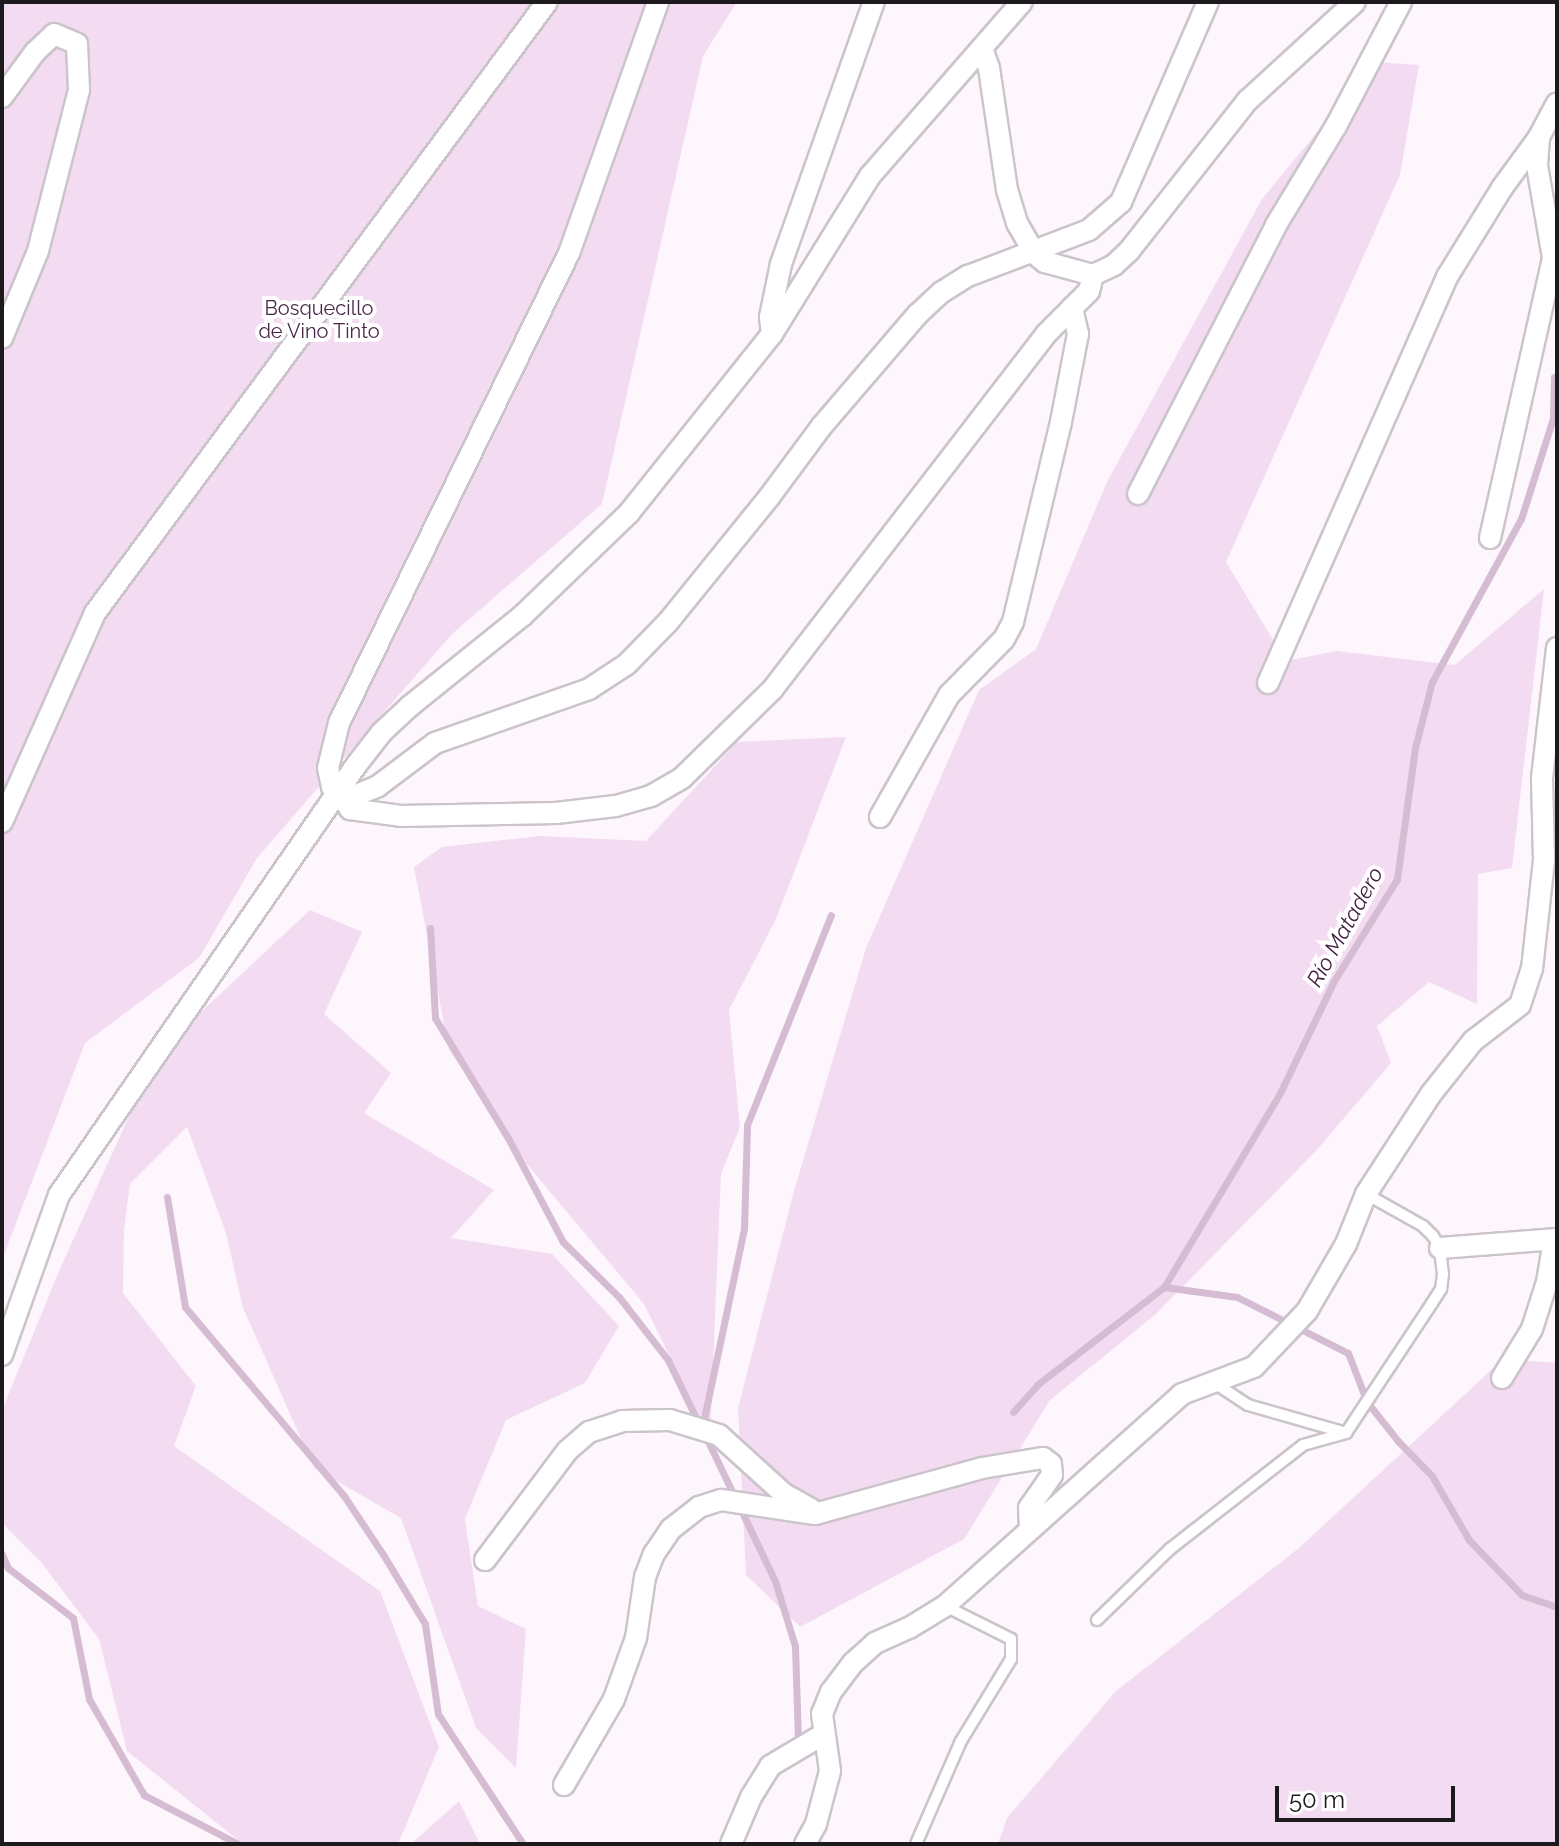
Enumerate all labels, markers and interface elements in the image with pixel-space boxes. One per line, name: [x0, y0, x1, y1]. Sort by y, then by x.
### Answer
park label: Bosquecillo de Vino Tinto: [258, 297, 380, 344]
water label: Río Matadero: [1301, 863, 1389, 991]
scale bar: [1279, 1770, 1459, 1820]
text: 50 m: [1289, 1785, 1345, 1814]

